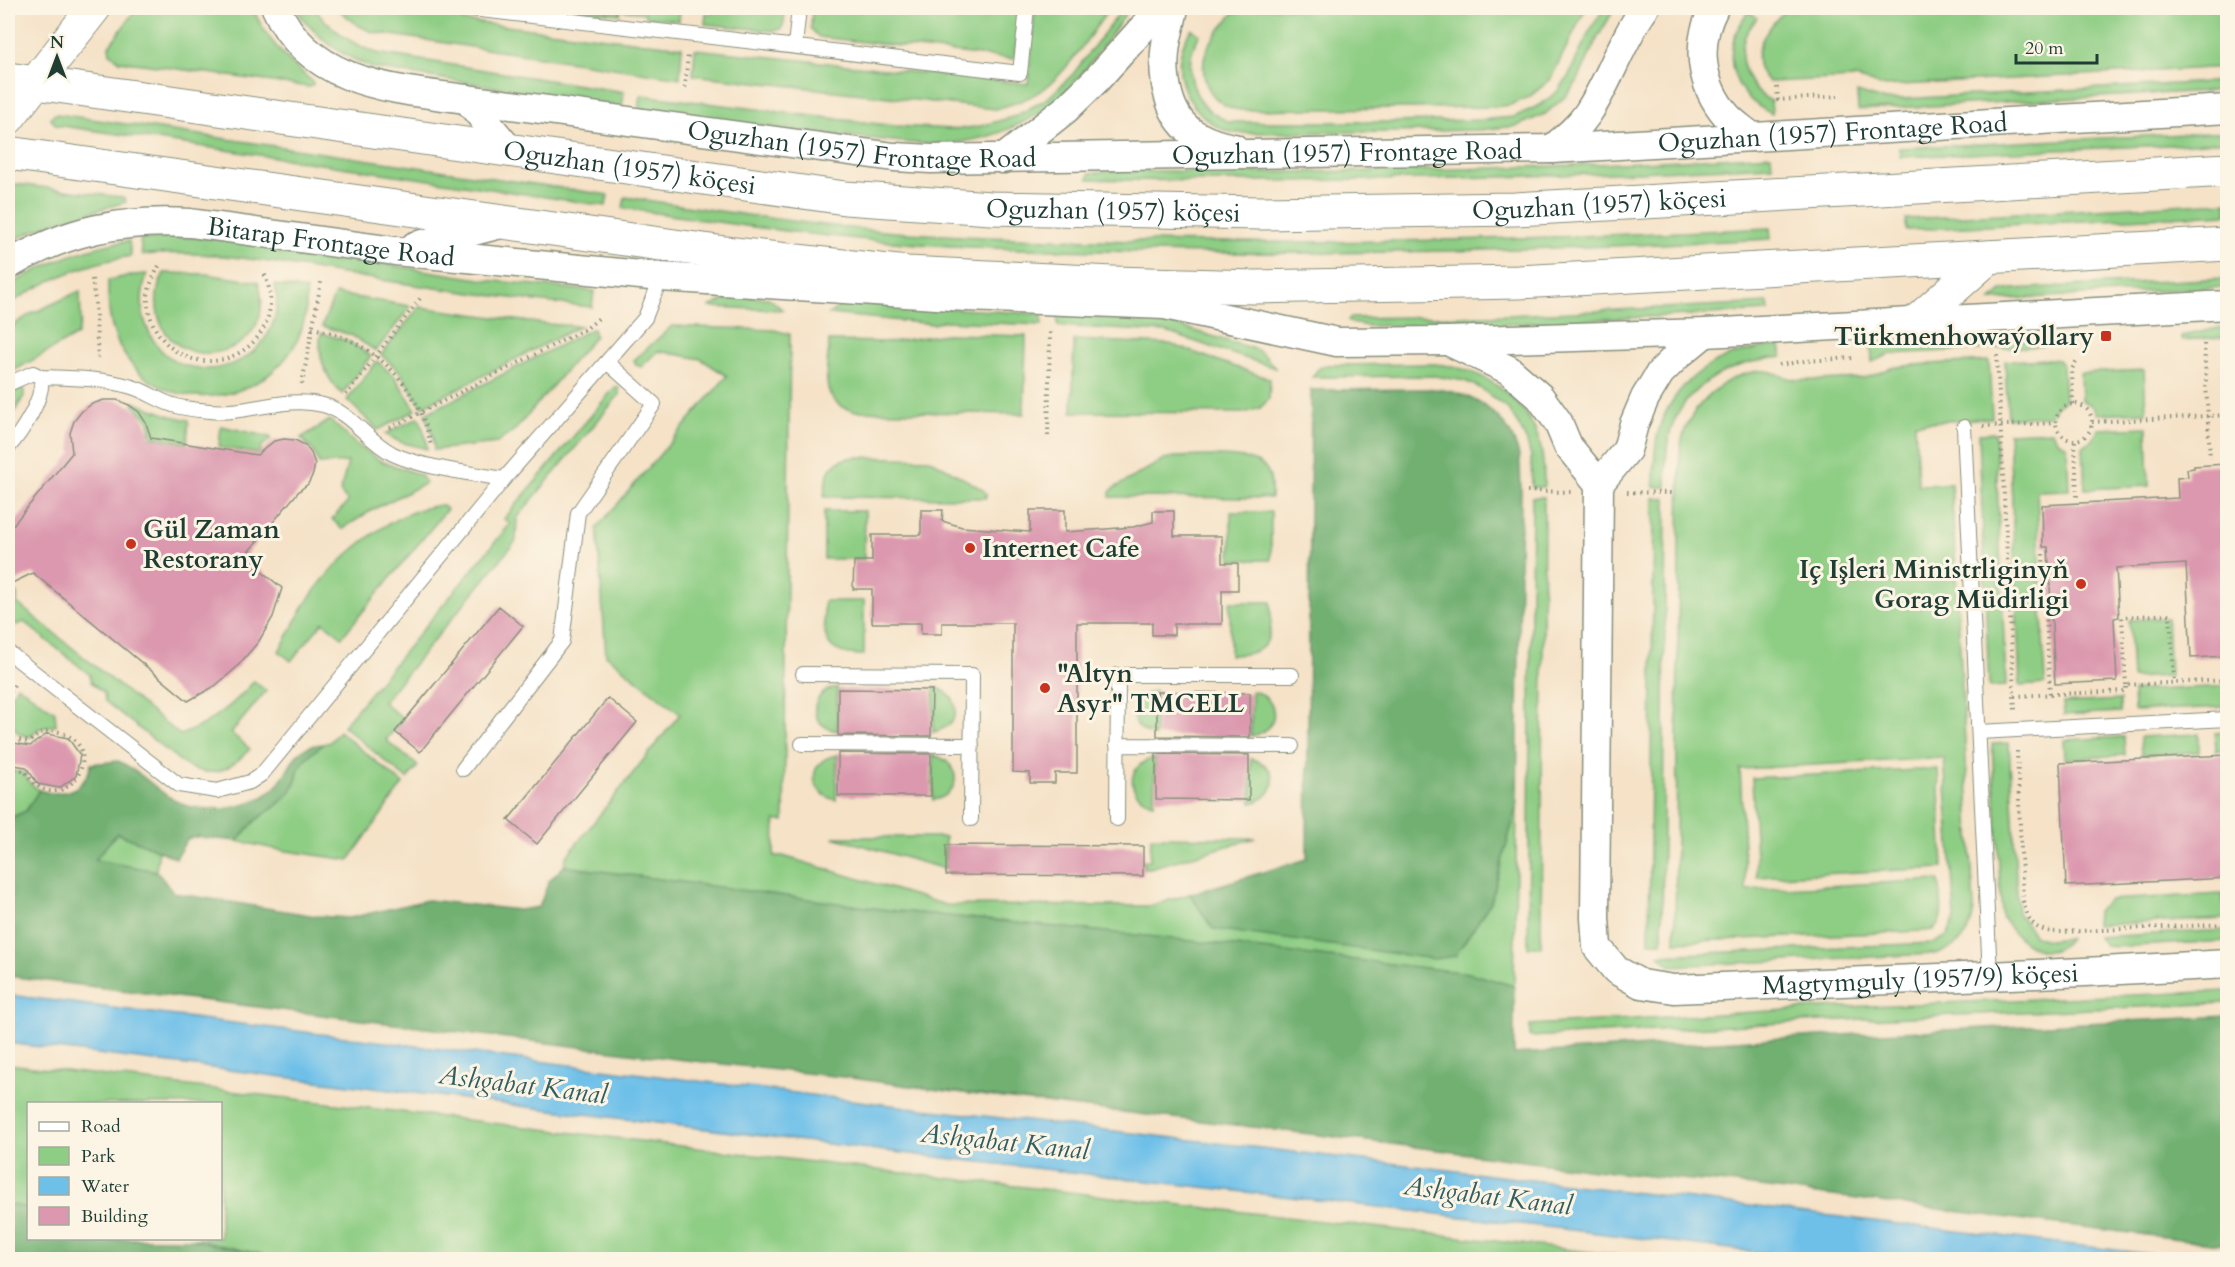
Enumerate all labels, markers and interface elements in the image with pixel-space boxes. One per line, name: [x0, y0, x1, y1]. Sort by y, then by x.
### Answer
north arrow: [27, 27, 87, 87]
scale bar: [2016, 27, 2097, 65]
text: N: [50, 32, 64, 54]
text: 20 m: [2025, 36, 2064, 61]
street label: Oguzhan (1957) Frontage Road: [1657, 105, 2008, 160]
street label: Oguzhan (1957) Frontage Road: [685, 112, 1037, 177]
street label: Oguzhan (1957) köçesi: [501, 132, 758, 203]
street label: Oguzhan (1957) Frontage Road: [1172, 132, 1523, 173]
street label: Oguzhan (1957) köçesi: [1472, 180, 1727, 227]
street label: Oguzhan (1957) köçesi: [986, 190, 1241, 230]
street label: Bitarap Frontage Road: [205, 208, 456, 274]
place label: Türkmenhowaýollary: [1834, 319, 2094, 354]
marker: Türkmenhowaýollary: [2099, 329, 2113, 343]
place label: Gül Zaman Restorany: [143, 512, 280, 577]
place label: Internet Cafe: [982, 531, 1140, 566]
marker: Gül Zaman Restorany: [124, 537, 138, 551]
marker: Internet Cafe: [963, 541, 977, 555]
place label: Iç Işleri Ministrliginyň Gorag Müdirligi: [1799, 552, 2069, 617]
marker: Iç Işleri Ministrliginyň Gorag Müdirligi: [2074, 577, 2088, 591]
place label: "Altyn Asyr" TMCELL: [1057, 656, 1245, 721]
marker: "Altyn Asyr" TMCELL: [1038, 681, 1052, 695]
street label: Magtymguly (1957/9) köçesi: [1761, 955, 2079, 1003]
water label: Ashgabat Kanal: [436, 1056, 610, 1114]
legend: [27, 1102, 222, 1240]
text: Road: [81, 1114, 121, 1139]
water label: Ashgabat Kanal: [918, 1115, 1092, 1169]
text: Park: [81, 1144, 116, 1169]
water label: Ashgabat Kanal: [1401, 1167, 1575, 1225]
text: Water: [80, 1174, 130, 1199]
text: Building: [81, 1204, 149, 1229]

